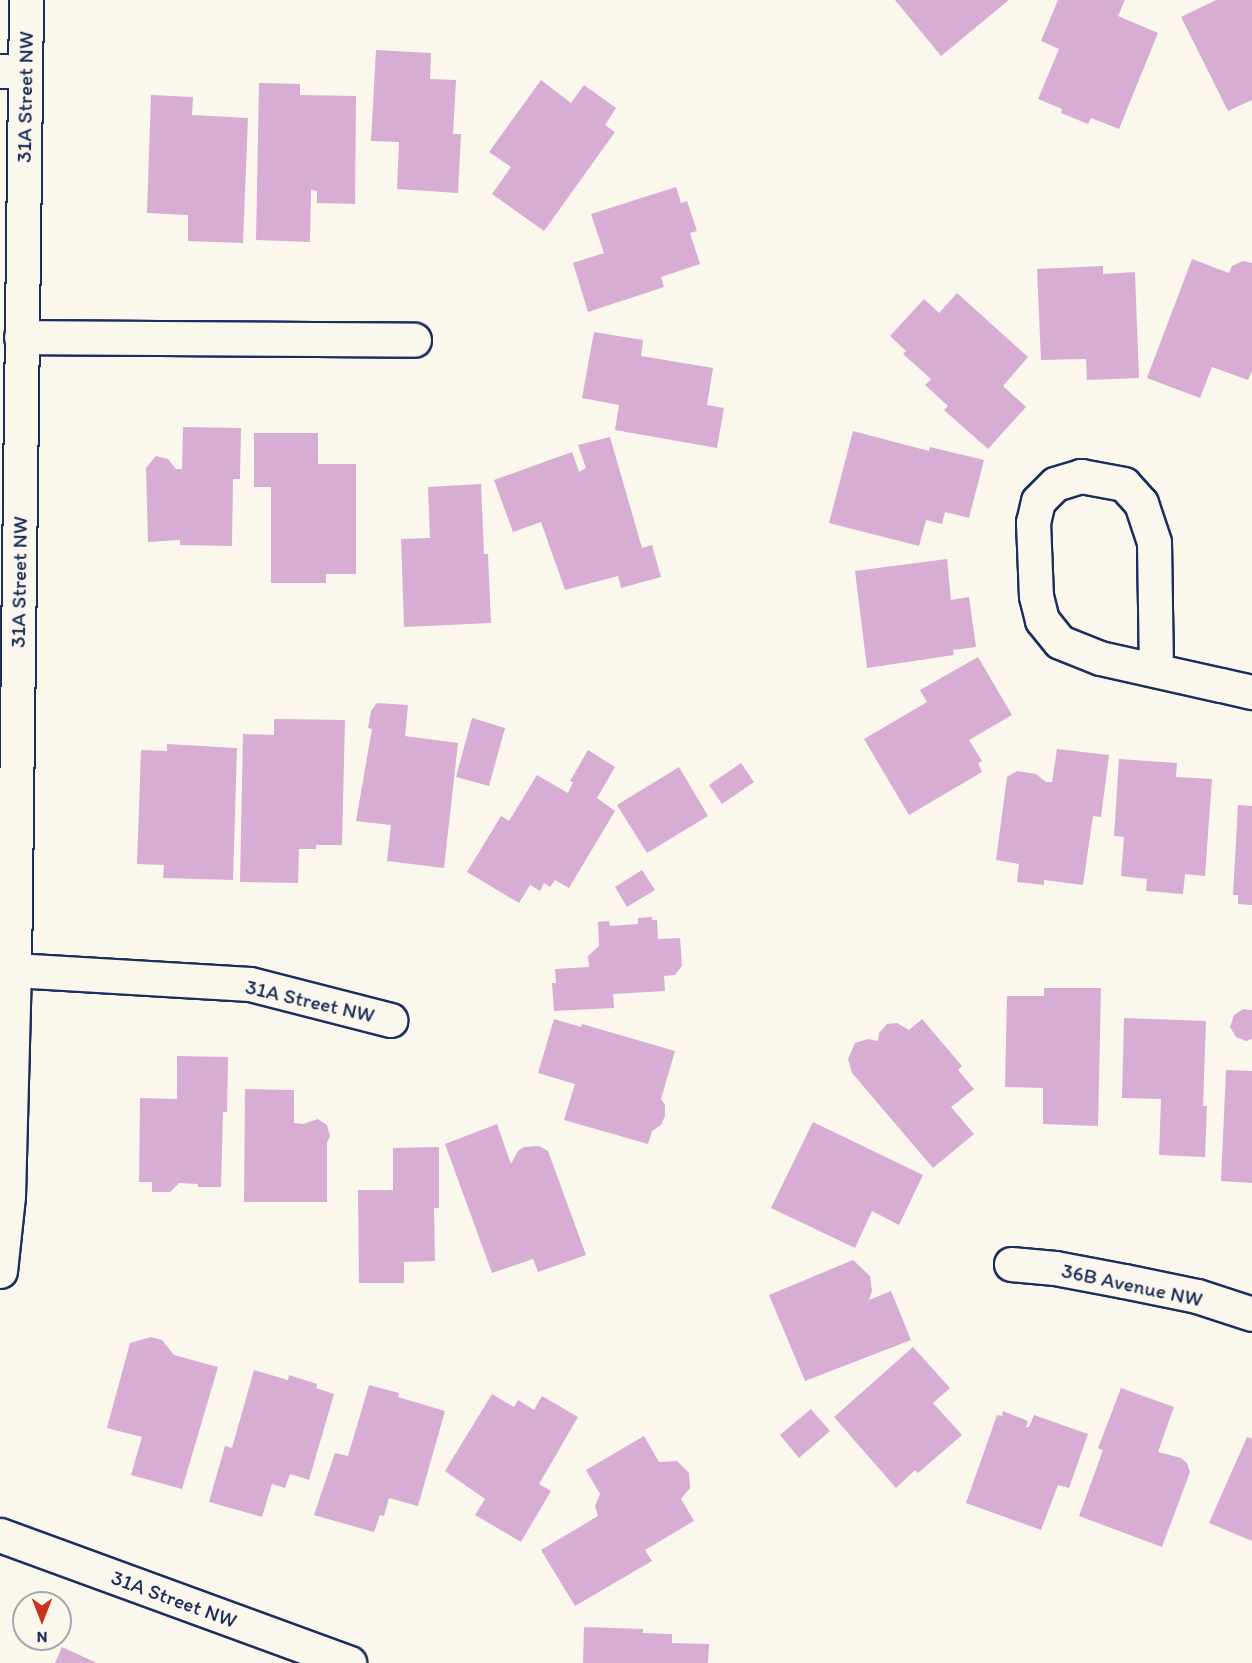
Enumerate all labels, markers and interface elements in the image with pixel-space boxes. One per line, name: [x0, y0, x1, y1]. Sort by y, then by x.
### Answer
street label: 31A Street NW: [11, 31, 39, 163]
street label: 31A Street NW: [5, 516, 33, 648]
street label: 31A Street NW: [243, 974, 377, 1028]
street label: 36B Avenue NW: [1059, 1258, 1205, 1312]
street label: 31A Street NW: [108, 1565, 240, 1633]
north arrow: [12, 1591, 72, 1651]
text: N: [37, 1628, 47, 1647]

